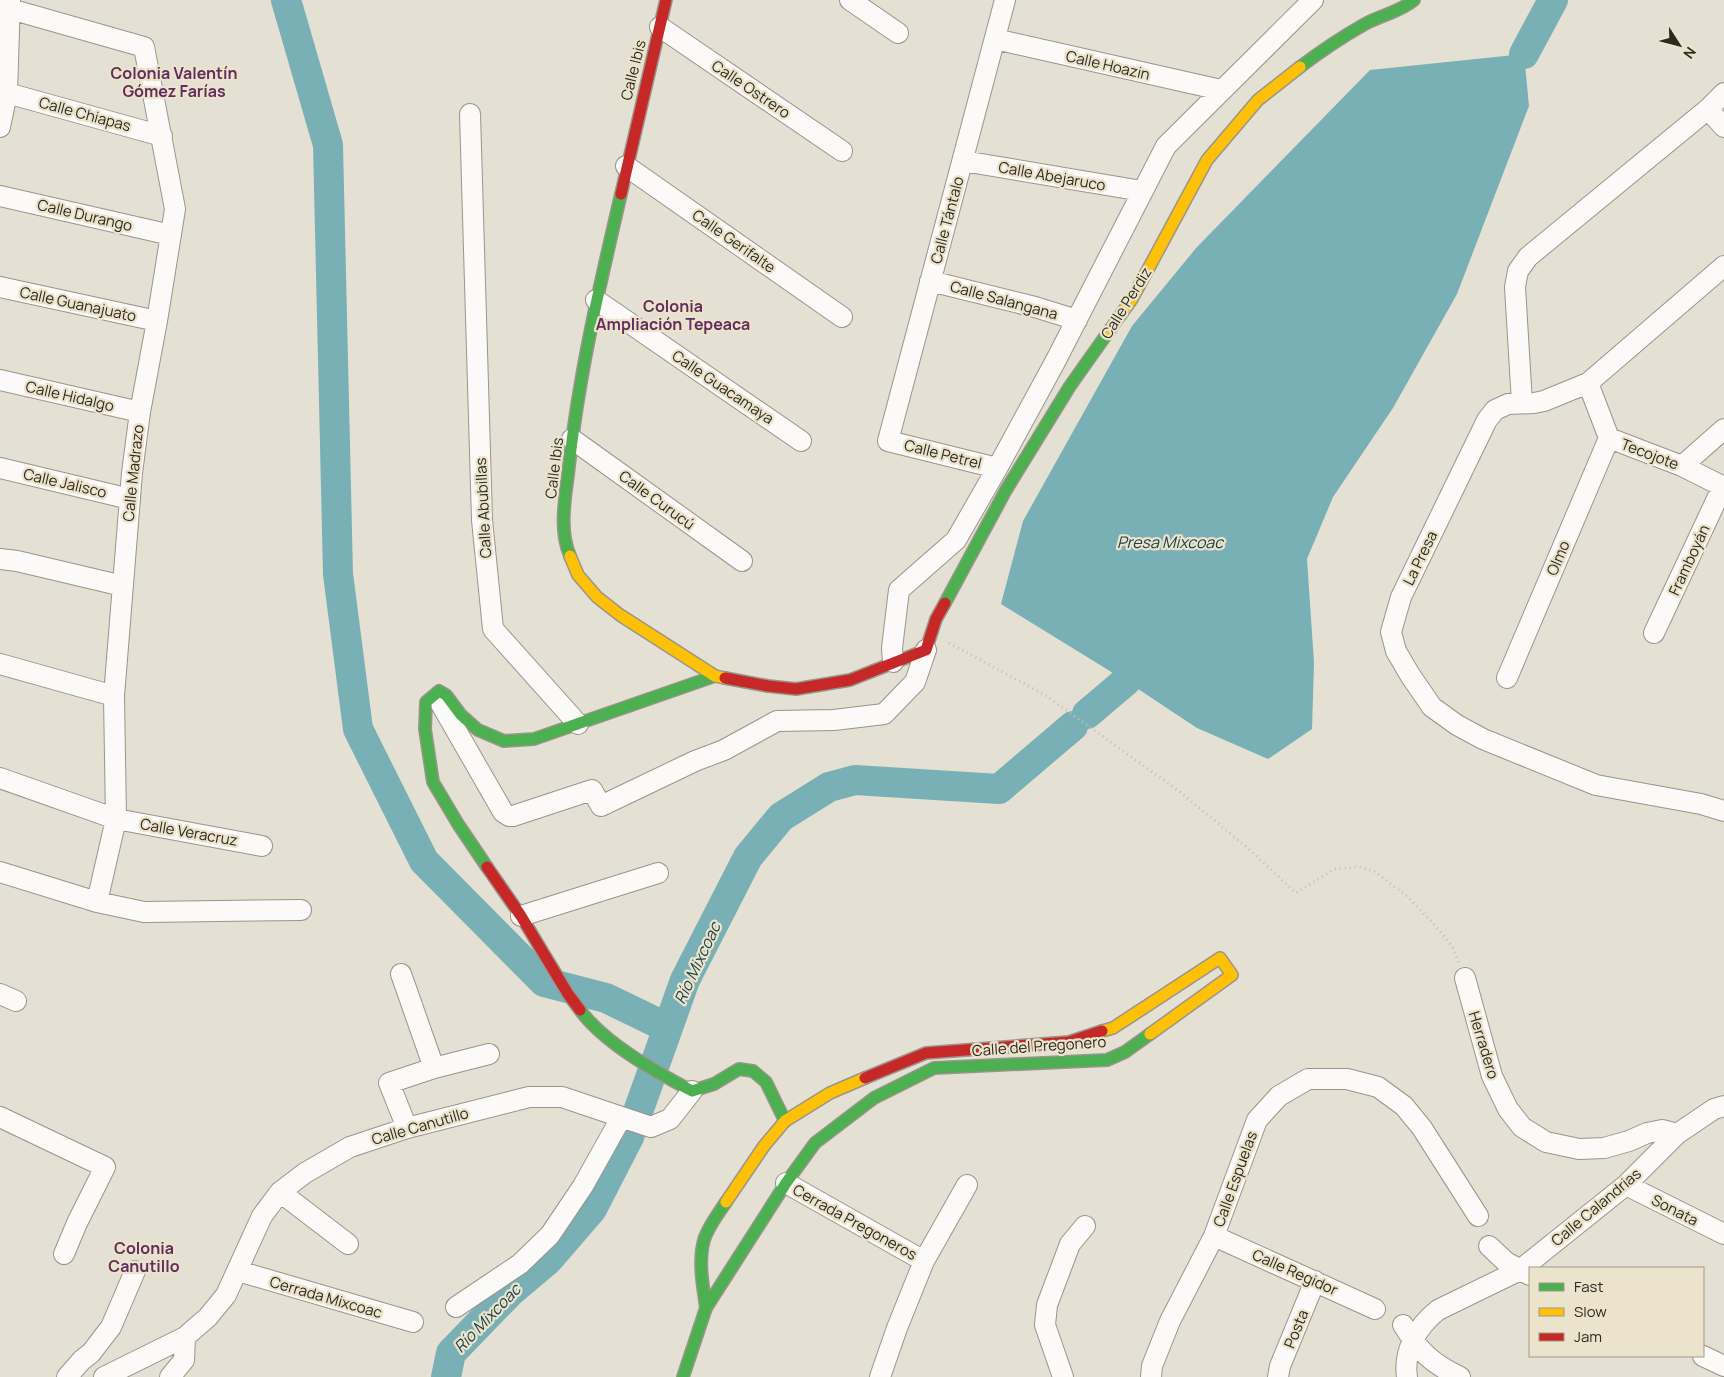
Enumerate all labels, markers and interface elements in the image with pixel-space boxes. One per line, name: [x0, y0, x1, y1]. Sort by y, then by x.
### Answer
north arrow: [1654, 20, 1704, 70]
street label: Calle Ibis: [615, 37, 651, 102]
text: N: [1679, 43, 1701, 63]
street label: Calle Hoazin: [1064, 45, 1152, 85]
street label: Calle Ostrero: [708, 55, 795, 123]
district label: Colonia Valentín Gómez Farías: [110, 62, 238, 102]
street label: Calle Chiapas: [37, 92, 133, 136]
street label: Calle Abejaruco: [997, 156, 1107, 196]
street label: Calle Tántalo: [925, 174, 969, 266]
street label: Calle Durango: [35, 194, 135, 236]
street label: Calle Gerifalte: [688, 204, 780, 278]
street label: Calle Perdiz: [1096, 263, 1156, 343]
street label: Calle Salangana: [948, 276, 1060, 324]
street label: Calle Guanajuato: [18, 281, 138, 327]
district label: Colonia Ampliación Tepeaca: [596, 295, 750, 335]
street label: Calle Guacamaya: [668, 345, 778, 429]
street label: Calle Hidalgo: [24, 376, 116, 416]
street label: Calle Madrazo: [117, 423, 149, 522]
street label: Tecojote: [1618, 433, 1682, 475]
street label: Calle Petrel: [902, 434, 984, 474]
street label: Calle Ibis: [540, 436, 568, 500]
street label: Calle Abubillas: [470, 457, 496, 559]
street label: Calle Jalisco: [21, 463, 109, 503]
street label: Calle Curucú: [615, 465, 699, 535]
street label: Framboyán: [1663, 521, 1715, 599]
street label: La Presa: [1398, 527, 1442, 589]
water label: Presa Mixcoac: [1117, 531, 1224, 553]
street label: Olmo: [1541, 537, 1575, 579]
street label: Calle Veracruz: [139, 813, 240, 851]
water label: Río Mixcoac: [669, 918, 726, 1007]
street label: Herradero: [1464, 1009, 1504, 1082]
street label: Calle del Pregonero: [971, 1031, 1107, 1061]
street label: Calle Canutillo: [369, 1102, 471, 1150]
street label: Calle Espuelas: [1208, 1128, 1262, 1230]
street label: Calle Calandrias: [1547, 1163, 1646, 1251]
street label: Cerrada Pregoneros: [789, 1179, 921, 1265]
street label: Sonata: [1648, 1189, 1702, 1231]
district label: Colonia Canutillo: [108, 1237, 180, 1277]
street label: Calle Regidor: [1249, 1244, 1342, 1300]
legend: [1529, 1267, 1704, 1357]
street label: Cerrada Mixcoac: [267, 1271, 385, 1323]
text: Fast: [1574, 1276, 1603, 1297]
water label: Río Mixcoac: [449, 1278, 526, 1357]
text: Slow: [1574, 1301, 1607, 1322]
street label: Posta: [1279, 1307, 1313, 1351]
text: Jam: [1574, 1326, 1602, 1347]

